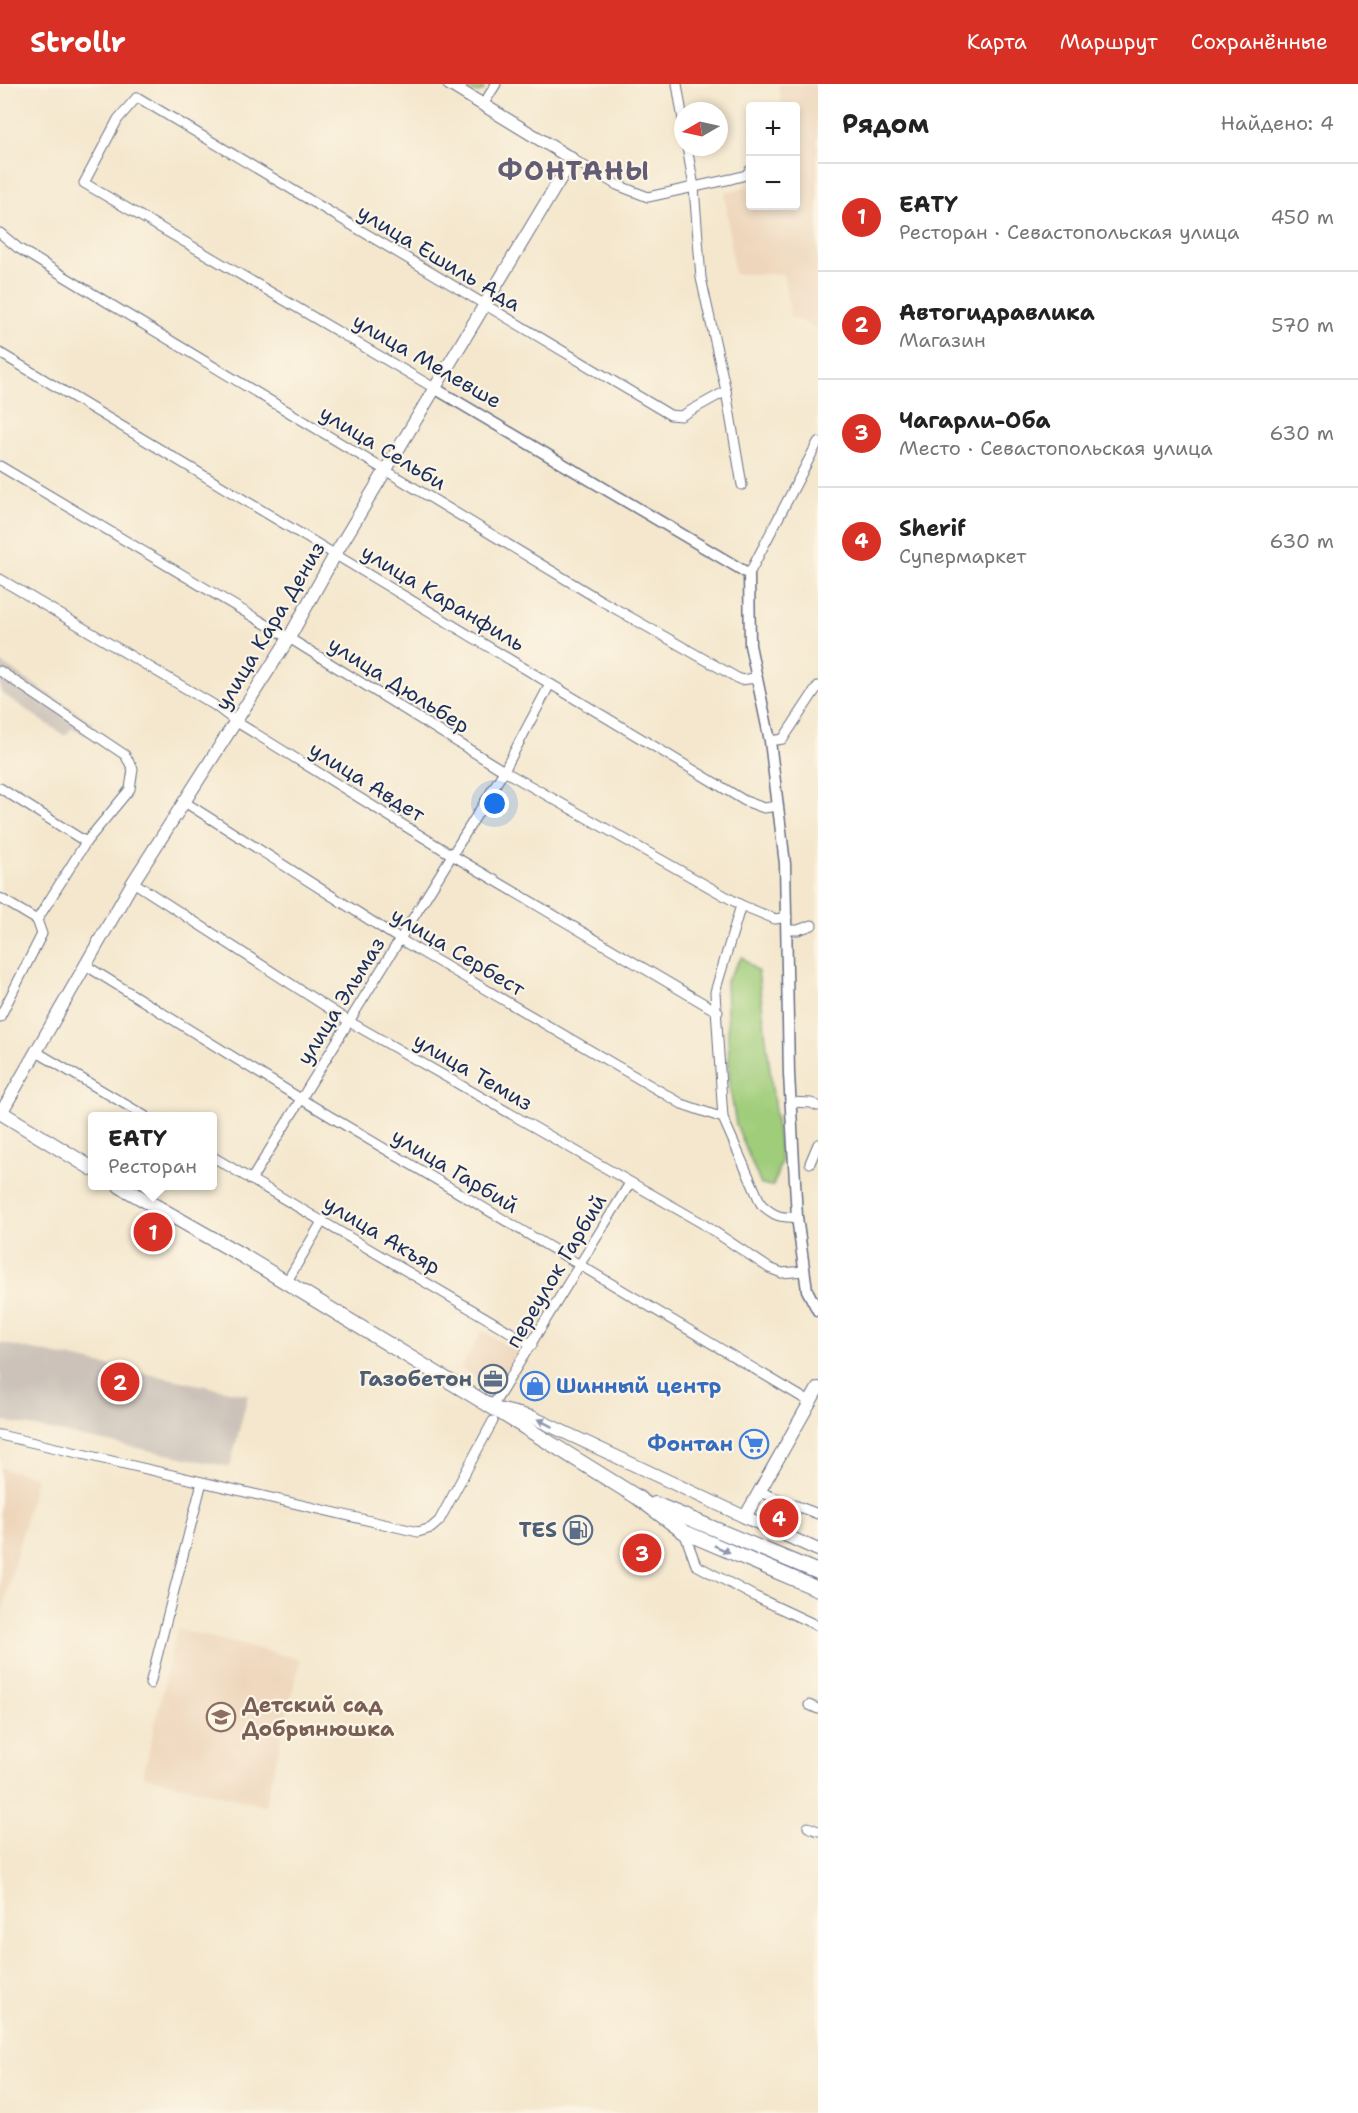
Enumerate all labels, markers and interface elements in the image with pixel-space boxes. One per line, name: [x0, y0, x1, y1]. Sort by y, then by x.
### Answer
text: Strollr: [30, 23, 126, 61]
text: Карта: [967, 28, 1027, 56]
text: Маршрут: [1060, 28, 1158, 56]
text: Сохранённые: [1191, 28, 1328, 56]
north arrow: [674, 102, 728, 156]
map controls: [746, 102, 800, 210]
button: +: [746, 102, 800, 156]
text: Рядом: [842, 106, 929, 141]
text: Найдено: 4: [1221, 110, 1334, 136]
district label: ФОНТАНЫ: [498, 152, 650, 189]
button: −: [746, 156, 800, 210]
text: EАTY: [899, 190, 958, 219]
street label: улица Ешиль Ада: [352, 198, 526, 318]
text: 1: [857, 204, 866, 230]
text: 450 m: [1270, 204, 1334, 230]
text: Ресторан · Севастопольская улица: [899, 219, 1240, 245]
text: Автогидравлика: [899, 298, 1095, 327]
street label: улица Мелевше: [347, 307, 507, 415]
text: 2: [855, 312, 869, 338]
text: 570 m: [1271, 312, 1334, 338]
text: Магазин: [899, 327, 986, 353]
street label: улица Сельби: [314, 399, 452, 497]
text: Чагарли-Оба: [899, 406, 1051, 435]
text: 3: [855, 420, 869, 446]
text: 630 m: [1270, 420, 1334, 446]
text: Место · Севастопольская улица: [899, 435, 1213, 461]
text: Sherif: [899, 514, 966, 543]
text: 4: [855, 528, 869, 554]
text: 630 m: [1270, 528, 1334, 554]
street label: улица Кара Дениз: [208, 536, 332, 716]
street label: улица Каранфиль: [356, 538, 530, 658]
text: Супермаркет: [899, 543, 1026, 569]
street label: улица Дюльбер: [323, 630, 475, 740]
street label: улица Авдет: [304, 735, 430, 829]
your location: [480, 789, 509, 818]
street label: улица Сербест: [386, 901, 531, 1003]
street label: улица Эльмаз: [291, 932, 391, 1070]
street label: улица Темиз: [408, 1027, 538, 1117]
popup: [88, 1112, 217, 1190]
street label: улица Гарбий: [386, 1122, 524, 1220]
text: EАTY: [108, 1124, 167, 1153]
text: Ресторан: [108, 1153, 197, 1179]
street label: улица Акъяр: [318, 1189, 446, 1281]
street label: переулок Гарбий: [499, 1189, 613, 1353]
pin: 1: [134, 1210, 172, 1254]
pin: 2: [100, 1360, 140, 1404]
office icon: Газобетон: [477, 1363, 509, 1395]
place label: Газобетон: [359, 1365, 472, 1393]
shop icon: Шинный центр: [519, 1370, 551, 1402]
place label: Шинный центр: [556, 1372, 721, 1400]
one-way arrow: [537, 1419, 554, 1428]
supermarket icon: Фонтан: [738, 1428, 770, 1460]
place label: Фонтан: [647, 1430, 733, 1458]
pin: 4: [760, 1496, 798, 1540]
fuel station icon: TES: [562, 1514, 594, 1546]
place label: TES: [519, 1516, 557, 1544]
pin: 3: [622, 1530, 662, 1576]
one-way arrow: [713, 1544, 731, 1554]
place label: Детский сад Добрынюшка: [242, 1691, 395, 1743]
school or university icon: Детский сад Добрынюшка: [205, 1701, 237, 1733]

